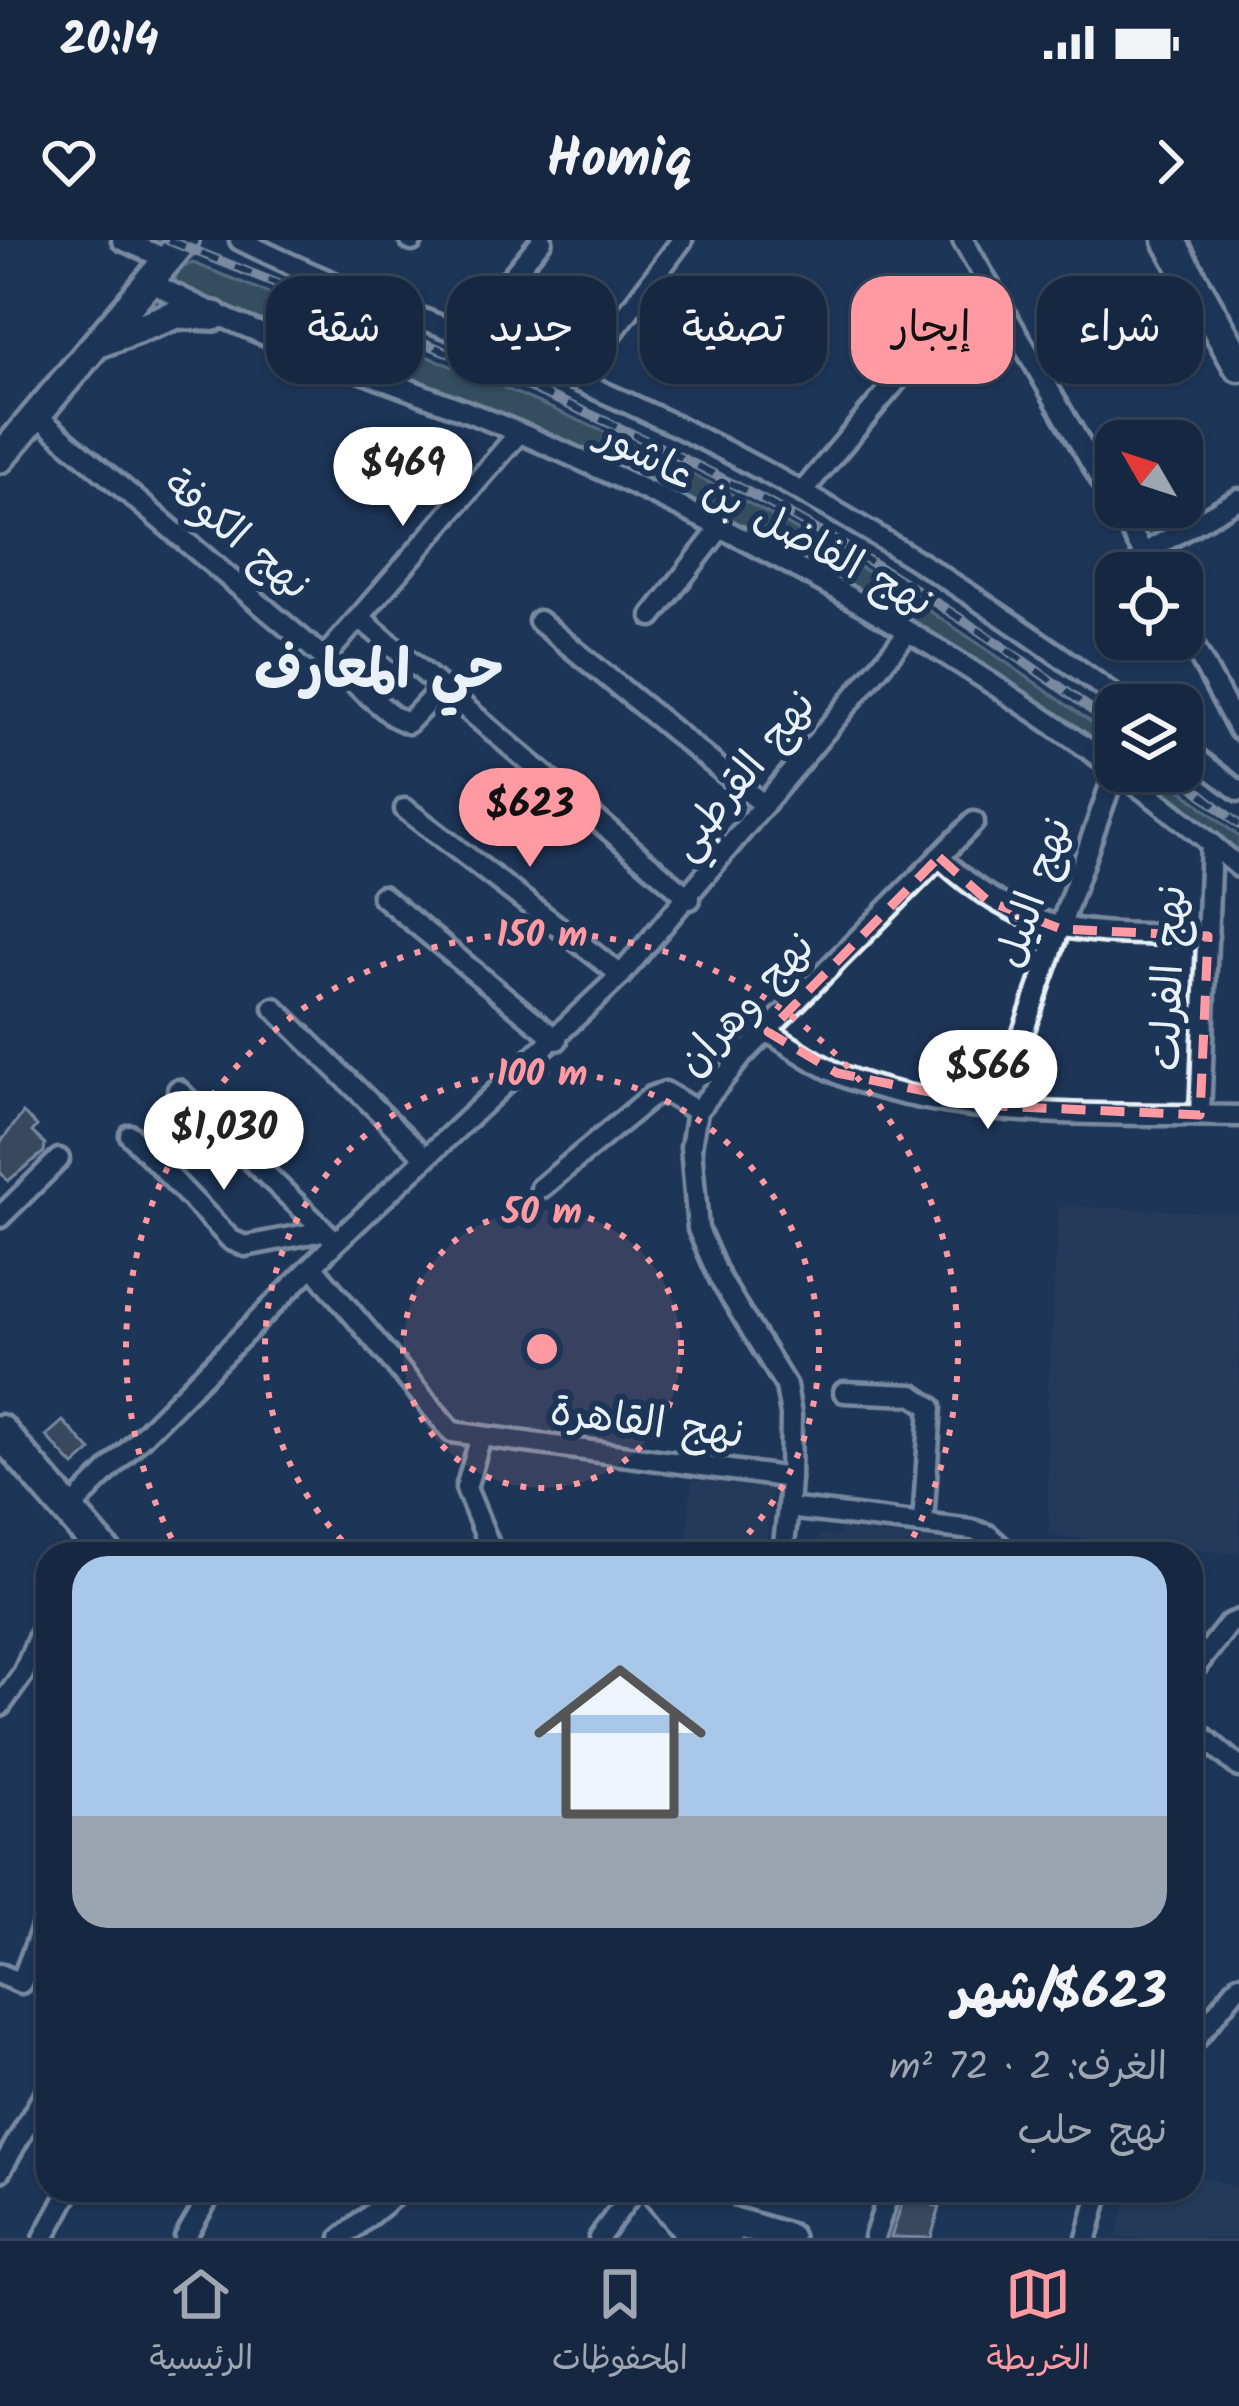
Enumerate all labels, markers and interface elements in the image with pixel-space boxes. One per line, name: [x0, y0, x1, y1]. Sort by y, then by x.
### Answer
text: 20:14: [60, 6, 159, 78]
text: Homiq: [546, 119, 693, 205]
icon: heart: [36, 129, 102, 195]
icon: forward: [1137, 129, 1203, 195]
chip: شقة: [266, 276, 423, 384]
chip: جديد: [447, 276, 616, 384]
chip: تصفية: [640, 276, 827, 384]
chip: إيجار: [851, 276, 1013, 384]
chip: شراء: [1037, 276, 1203, 384]
street label: نهج الفاضل بن عاشور: [582, 402, 945, 637]
north arrow: [1095, 420, 1203, 528]
map controls: [1095, 420, 1203, 792]
pin: $469: [332, 427, 474, 529]
text: $469: [360, 435, 446, 497]
street label: نهج الكوفة: [147, 454, 325, 618]
button: locate: [1095, 552, 1203, 660]
district label: حي المعارف: [254, 630, 504, 716]
street label: نهج القرطبي: [654, 676, 834, 876]
button: layers: [1095, 684, 1203, 792]
pin: $623: [459, 768, 601, 870]
text: $623: [486, 776, 574, 838]
street label: نهج النيل: [978, 808, 1092, 978]
street label: نهج الفرلت: [1133, 884, 1207, 1072]
text: 150 m: [497, 908, 587, 965]
street label: نهج وهران: [662, 917, 832, 1093]
pin: $566: [917, 1030, 1059, 1132]
text: $566: [945, 1038, 1031, 1100]
text: 100 m: [496, 1047, 588, 1104]
pin: $1,030: [126, 1091, 322, 1193]
text: $1,030: [171, 1099, 277, 1161]
text: 50 m: [501, 1185, 582, 1242]
centre of rings: [521, 1328, 563, 1370]
street label: نهج القاهرة: [546, 1379, 748, 1469]
icon: home: [512, 1634, 728, 1850]
text: $623/شهر: [952, 1954, 1167, 2035]
text: الغرف: 2 · 72 m²: [889, 2038, 1167, 2100]
text: نهج حلب: [1017, 2102, 1167, 2164]
tab: الرئيسية: [149, 2261, 253, 2387]
tab: المحفوظات: [552, 2261, 688, 2387]
tab: الخريطة: [987, 2261, 1090, 2387]

